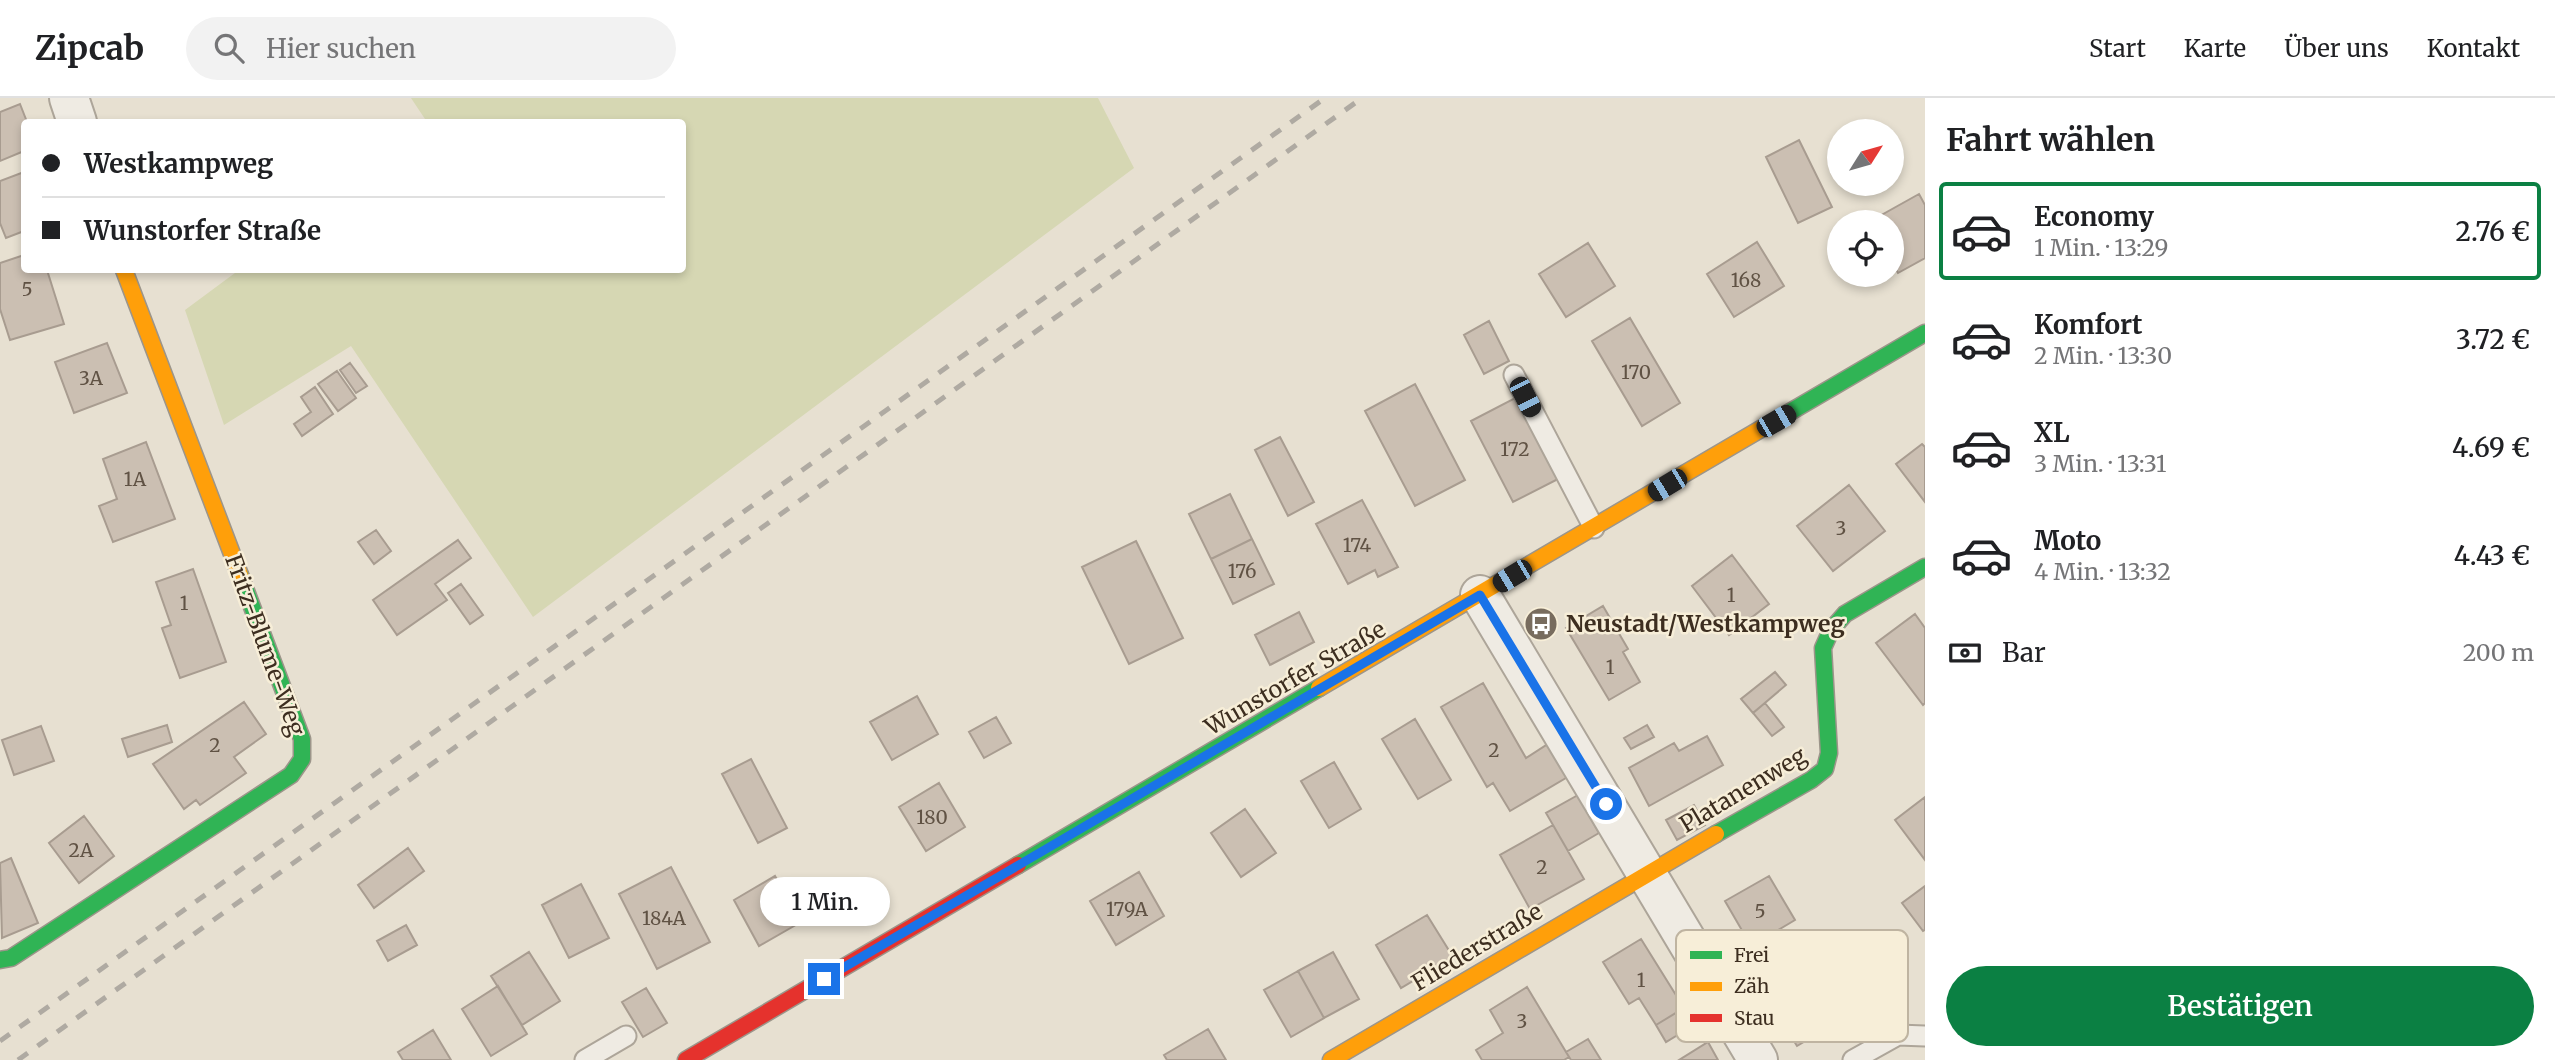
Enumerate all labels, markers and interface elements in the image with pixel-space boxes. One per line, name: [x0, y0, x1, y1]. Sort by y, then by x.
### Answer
search box: [186, 17, 676, 80]
text: Zipcab: [35, 28, 144, 69]
icon: search: [210, 29, 248, 67]
text: Hier suchen: [266, 32, 416, 65]
text: Start: [2089, 33, 2146, 64]
text: Karte: [2184, 33, 2246, 64]
text: Über uns: [2284, 33, 2389, 64]
text: Kontakt: [2427, 33, 2520, 64]
north arrow: [1827, 119, 1904, 196]
map controls: [1827, 119, 1904, 287]
text: Fahrt wählen: [1946, 120, 2155, 160]
text: Westkampweg: [84, 147, 273, 180]
icon: car: [1950, 200, 2013, 263]
text: Economy: [2034, 200, 2154, 233]
button: locate: [1827, 210, 1904, 287]
text: Wunstorfer Straße: [84, 214, 321, 247]
text: 2.76 €: [2455, 215, 2530, 248]
text: 1 Min. · 13:29: [2034, 233, 2168, 262]
house number: 168: [1731, 268, 1761, 292]
house number: 5: [21, 277, 33, 301]
icon: car: [1950, 308, 2013, 371]
text: Komfort: [2034, 308, 2143, 341]
text: 3.72 €: [2456, 323, 2530, 356]
text: 2 Min. · 13:30: [2034, 341, 2172, 370]
house number: 170: [1621, 360, 1651, 384]
house number: 3A: [79, 366, 104, 390]
car: [1507, 374, 1544, 420]
car: [1753, 401, 1800, 441]
icon: car: [1950, 416, 2013, 479]
text: XL: [2034, 416, 2070, 449]
text: 4.69 €: [2452, 431, 2530, 464]
house number: 172: [1500, 437, 1530, 461]
text: 3 Min. · 13:31: [2034, 449, 2166, 478]
car: [1644, 465, 1691, 505]
house number: 1A: [124, 467, 147, 491]
house number: 3: [1836, 516, 1846, 540]
icon: car: [1950, 524, 2013, 587]
text: Moto: [2034, 524, 2101, 557]
house number: 174: [1343, 533, 1371, 557]
text: 4.43 €: [2454, 539, 2530, 572]
street label: Fritz-Blume-Weg: [219, 550, 312, 740]
car: [1489, 556, 1536, 596]
text: 4 Min. · 13:32: [2034, 557, 2171, 586]
house number: 176: [1228, 559, 1256, 583]
house number: 1: [1727, 583, 1736, 607]
house number: 1: [180, 591, 189, 615]
bus stop icon: Neustadt/Westkampweg: [1522, 605, 1560, 643]
place label: Neustadt/Westkampweg: [1566, 609, 1845, 638]
street label: Wunstorfer Straße: [1198, 614, 1390, 742]
icon: cash: [1946, 634, 1984, 672]
text: Bar: [2002, 636, 2046, 669]
text: 200 m: [2463, 638, 2534, 667]
house number: 1: [1606, 655, 1615, 679]
house number: 2: [209, 733, 221, 757]
house number: 2: [1488, 738, 1500, 762]
street label: Platanenweg: [1674, 740, 1811, 839]
route start: [1590, 788, 1622, 820]
house number: 180: [916, 805, 948, 829]
house number: 2A: [69, 838, 94, 862]
house number: 2: [1536, 855, 1548, 879]
callout: 1 Min.: [759, 878, 889, 926]
text: 1 Min.: [791, 887, 859, 916]
street label: Fliederstraße: [1406, 896, 1547, 997]
house number: 179A: [1106, 897, 1149, 921]
house number: 5: [1754, 899, 1766, 923]
house number: 184A: [642, 906, 687, 930]
legend: [1676, 930, 1908, 1042]
text: Frei: [1734, 943, 1769, 967]
route end: [808, 963, 840, 995]
button: Bestätigen: [1946, 966, 2534, 1046]
house number: 1: [1637, 968, 1646, 992]
text: Zäh: [1734, 974, 1770, 998]
text: Stau: [1734, 1006, 1775, 1030]
house number: 3: [1517, 1009, 1527, 1033]

